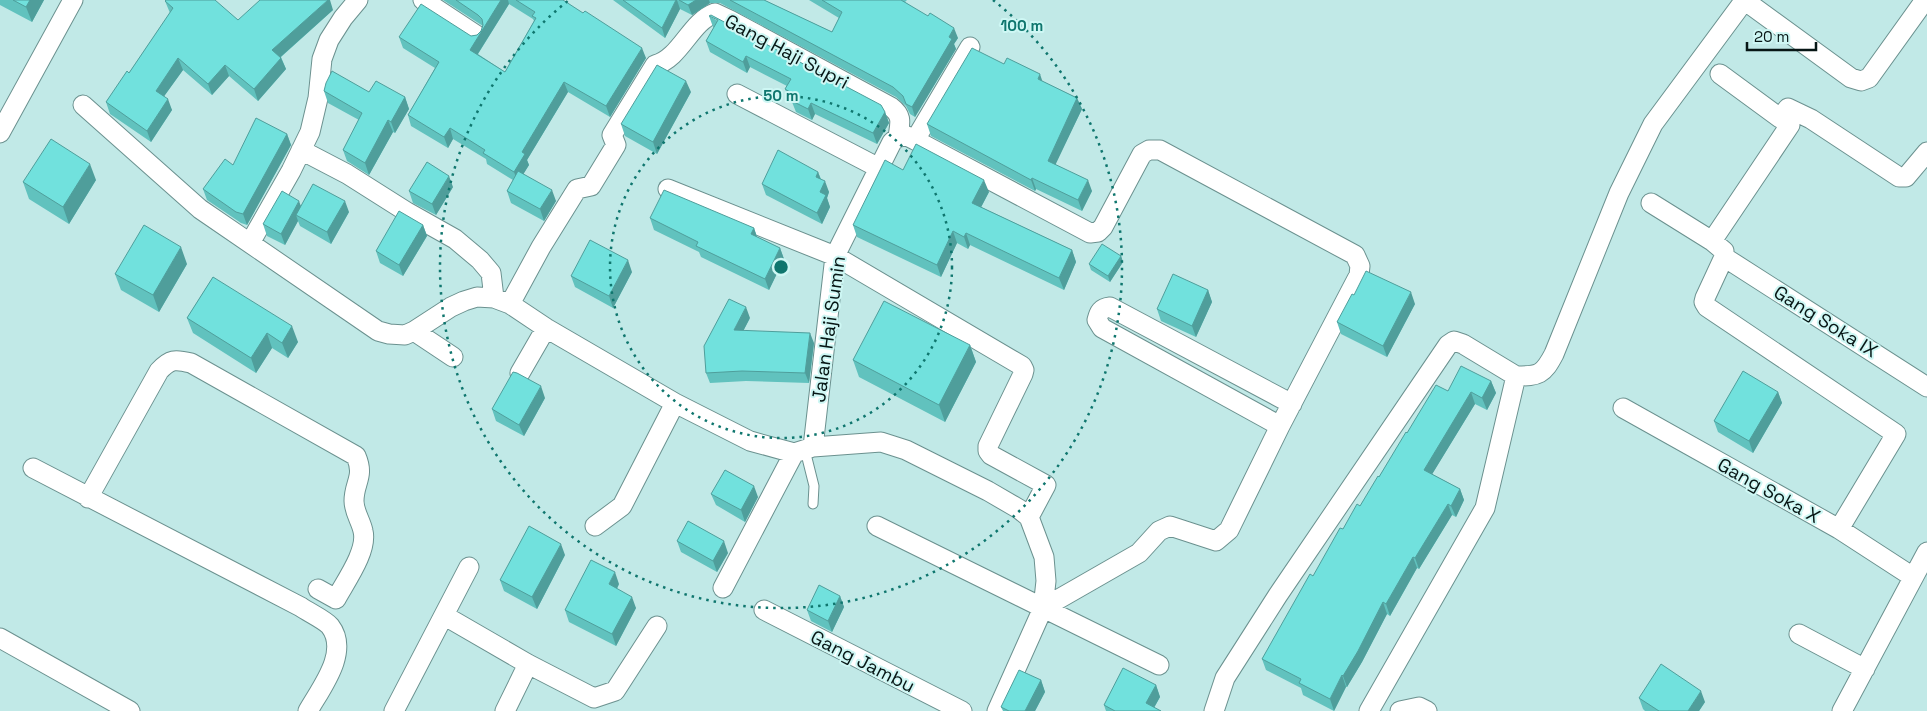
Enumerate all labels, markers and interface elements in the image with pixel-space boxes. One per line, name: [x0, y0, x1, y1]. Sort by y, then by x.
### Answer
street label: Gang Haji Supri: [720, 8, 853, 95]
text: 100 m: [1001, 16, 1043, 35]
scale bar: [1747, 20, 1816, 52]
text: 20 m: [1754, 27, 1789, 46]
text: 50 m: [763, 86, 799, 105]
street label: Jalan Haji Sumin: [806, 254, 851, 404]
centre of rings: [772, 258, 790, 276]
street label: Gang Soka IX: [1769, 280, 1882, 363]
street label: Gang Soka X: [1713, 452, 1824, 529]
street label: Gang Jambu: [806, 624, 919, 698]

